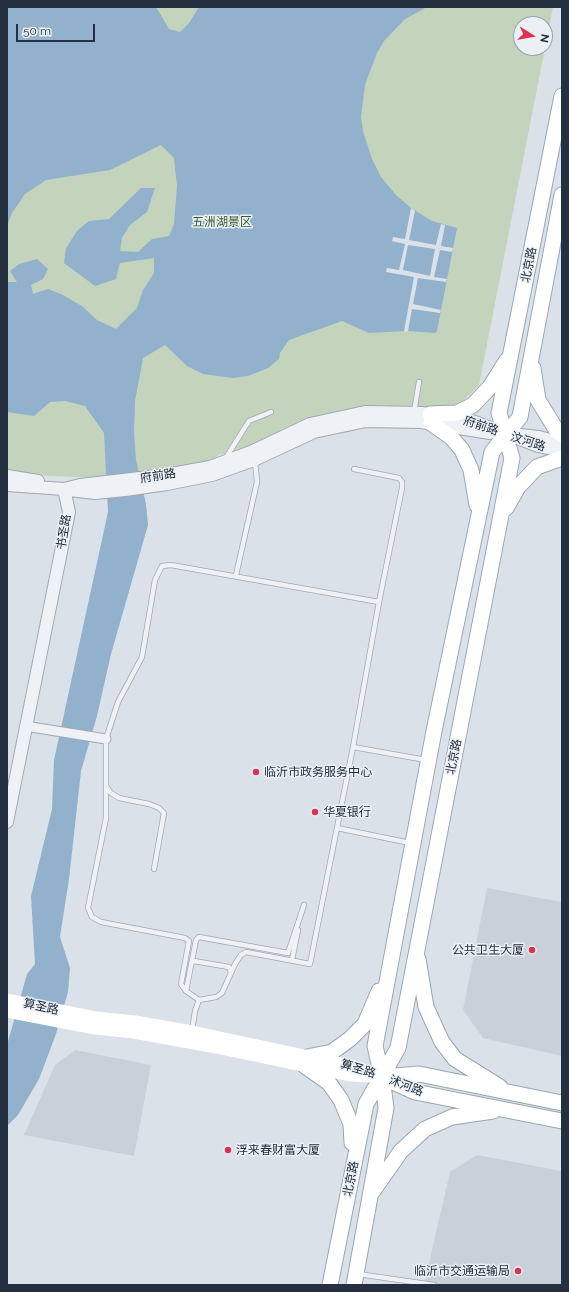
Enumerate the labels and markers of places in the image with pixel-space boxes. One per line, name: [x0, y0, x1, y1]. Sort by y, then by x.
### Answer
place label: 临沂市政务服务中心: [264, 765, 372, 779]
marker: 临沂市政务服务中心: [251, 767, 261, 777]
place label: 华夏银行: [323, 805, 371, 819]
marker: 华夏银行: [310, 807, 320, 817]
place label: 公共卫生大厦: [452, 943, 524, 957]
marker: 公共卫生大厦: [527, 945, 537, 955]
place label: 浮来春财富大厦: [236, 1143, 320, 1157]
marker: 浮来春财富大厦: [223, 1145, 233, 1155]
place label: 临沂市交通运输局: [414, 1264, 510, 1278]
marker: 临沂市交通运输局: [513, 1266, 523, 1276]

